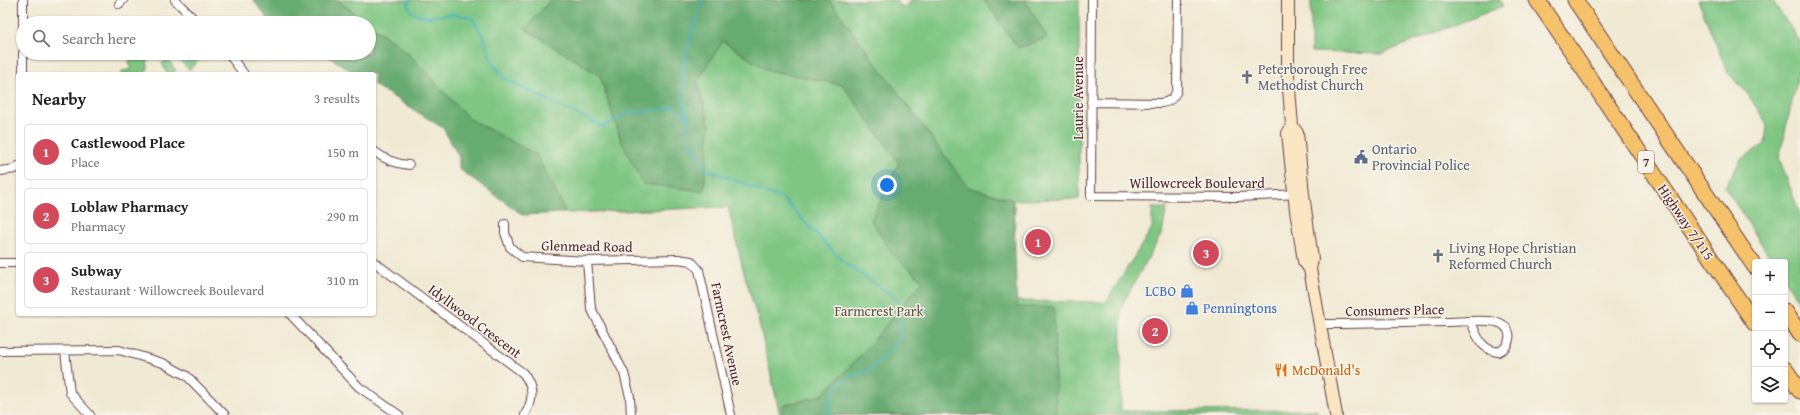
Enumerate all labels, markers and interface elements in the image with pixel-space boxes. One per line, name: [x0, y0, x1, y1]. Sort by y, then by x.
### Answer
search box: [16, 16, 376, 60]
icon: search: [30, 27, 52, 49]
text: Search here: [62, 28, 136, 49]
street label: Laurie Avenue: [1068, 56, 1088, 140]
place label: Peterborough Free Methodist Church: [1258, 59, 1368, 95]
church icon: Peterborough Free Methodist Church: [1239, 69, 1255, 85]
text: Nearby: [32, 86, 86, 111]
text: 3 results: [314, 89, 360, 108]
text: Castlewood Place: [71, 132, 185, 153]
place label: Ontario Provincial Police: [1372, 139, 1470, 175]
text: 1: [43, 143, 49, 162]
text: 150 m: [327, 143, 359, 162]
public building icon: Ontario Provincial Police: [1353, 149, 1369, 165]
road number: 7: [1638, 151, 1654, 173]
text: Place: [71, 153, 100, 172]
street label: Willowcreek Boulevard: [1129, 173, 1265, 193]
your location: [877, 175, 897, 195]
street label: Highway 7/115: [1653, 180, 1719, 264]
text: Loblaw Pharmacy: [71, 196, 189, 217]
text: 2: [43, 207, 49, 226]
text: 290 m: [327, 207, 359, 226]
text: Pharmacy: [71, 217, 126, 236]
pin: 1: [1025, 227, 1051, 257]
street label: Glenmead Road: [541, 235, 633, 257]
pin: 3: [1193, 238, 1219, 268]
place label: Living Hope Christian Reformed Church: [1449, 238, 1576, 274]
church icon: Living Hope Christian Reformed Church: [1430, 248, 1446, 264]
map controls: [1752, 259, 1788, 403]
button: +: [1752, 259, 1788, 295]
text: Subway: [71, 260, 122, 281]
text: 3: [43, 271, 49, 290]
text: 310 m: [327, 271, 359, 290]
street label: Idyllwood Crescent: [424, 279, 526, 363]
text: Restaurant · Willowcreek Boulevard: [71, 281, 264, 300]
street label: Farmcrest Avenue: [706, 281, 748, 388]
place label: LCBO: [1145, 281, 1176, 301]
shop icon: LCBO: [1179, 283, 1195, 299]
button: −: [1752, 295, 1788, 331]
place label: Penningtons: [1203, 298, 1277, 318]
street label: Consumers Place: [1345, 299, 1445, 321]
shop icon: Penningtons: [1184, 300, 1200, 316]
park label: Farmcrest Park: [834, 301, 924, 321]
pin: 2: [1142, 316, 1168, 346]
button: locate: [1752, 331, 1788, 367]
place label: McDonald's: [1292, 360, 1360, 380]
restaurant icon: McDonald's: [1273, 362, 1289, 378]
button: layers: [1752, 367, 1788, 403]

